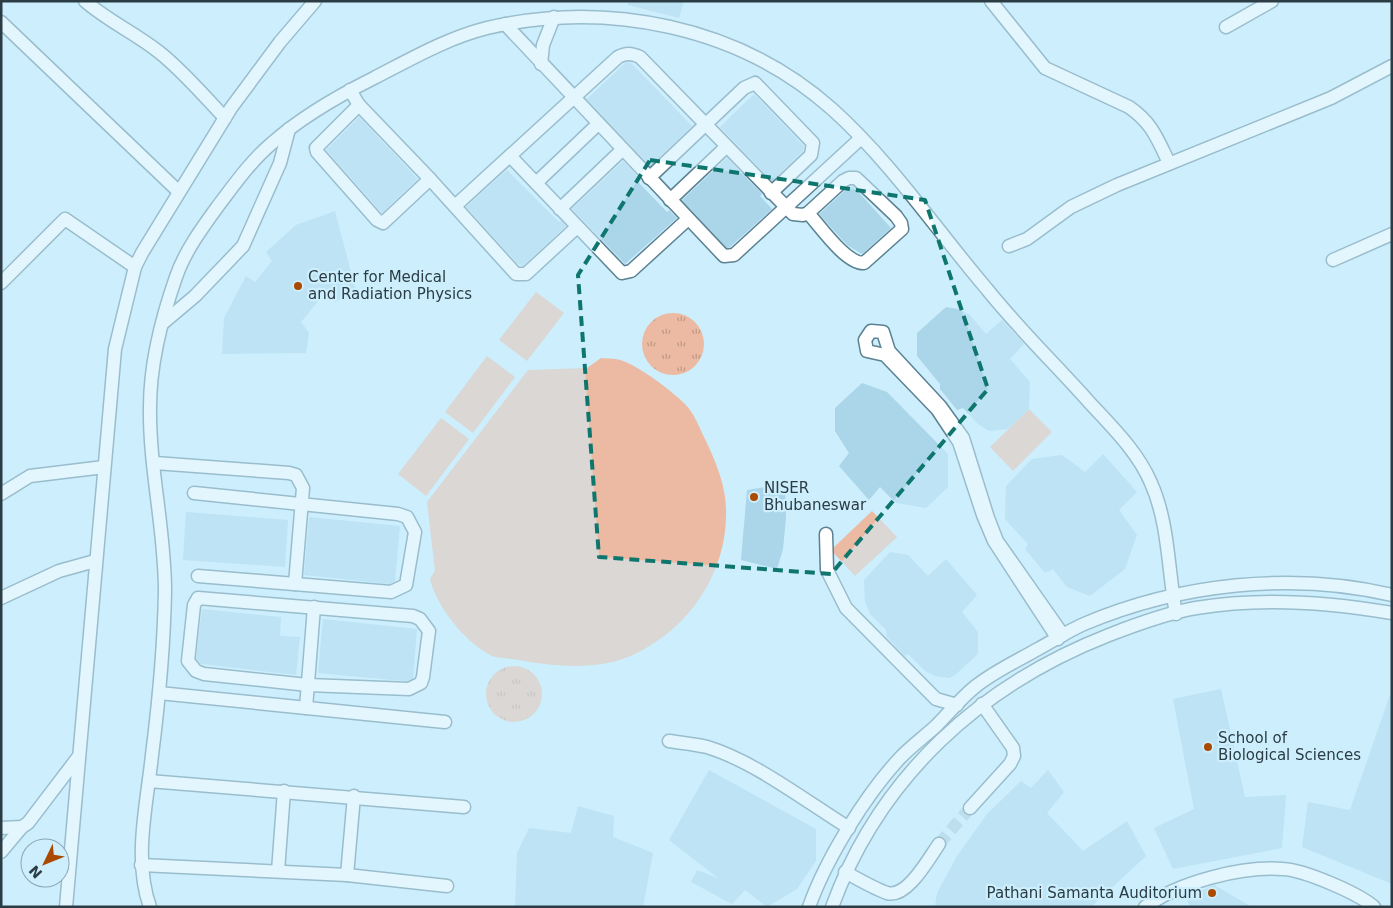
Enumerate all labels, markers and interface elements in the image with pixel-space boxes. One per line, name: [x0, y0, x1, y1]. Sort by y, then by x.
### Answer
place label: Center for Medical and Radiation Physics: [308, 268, 472, 303]
marker: Center for Medical and Radiation Physics: [292, 280, 304, 292]
place label: NISER Bhubaneswar: [764, 479, 867, 514]
marker: NISER Bhubaneswar: [748, 491, 760, 503]
place label: School of Biological Sciences: [1218, 729, 1361, 764]
marker: School of Biological Sciences: [1202, 741, 1214, 753]
north arrow: [20, 838, 70, 888]
text: N: [26, 862, 45, 882]
place label: Pathani Samanta Auditorium: [987, 884, 1202, 902]
marker: Pathani Samanta Auditorium: [1206, 887, 1218, 899]

